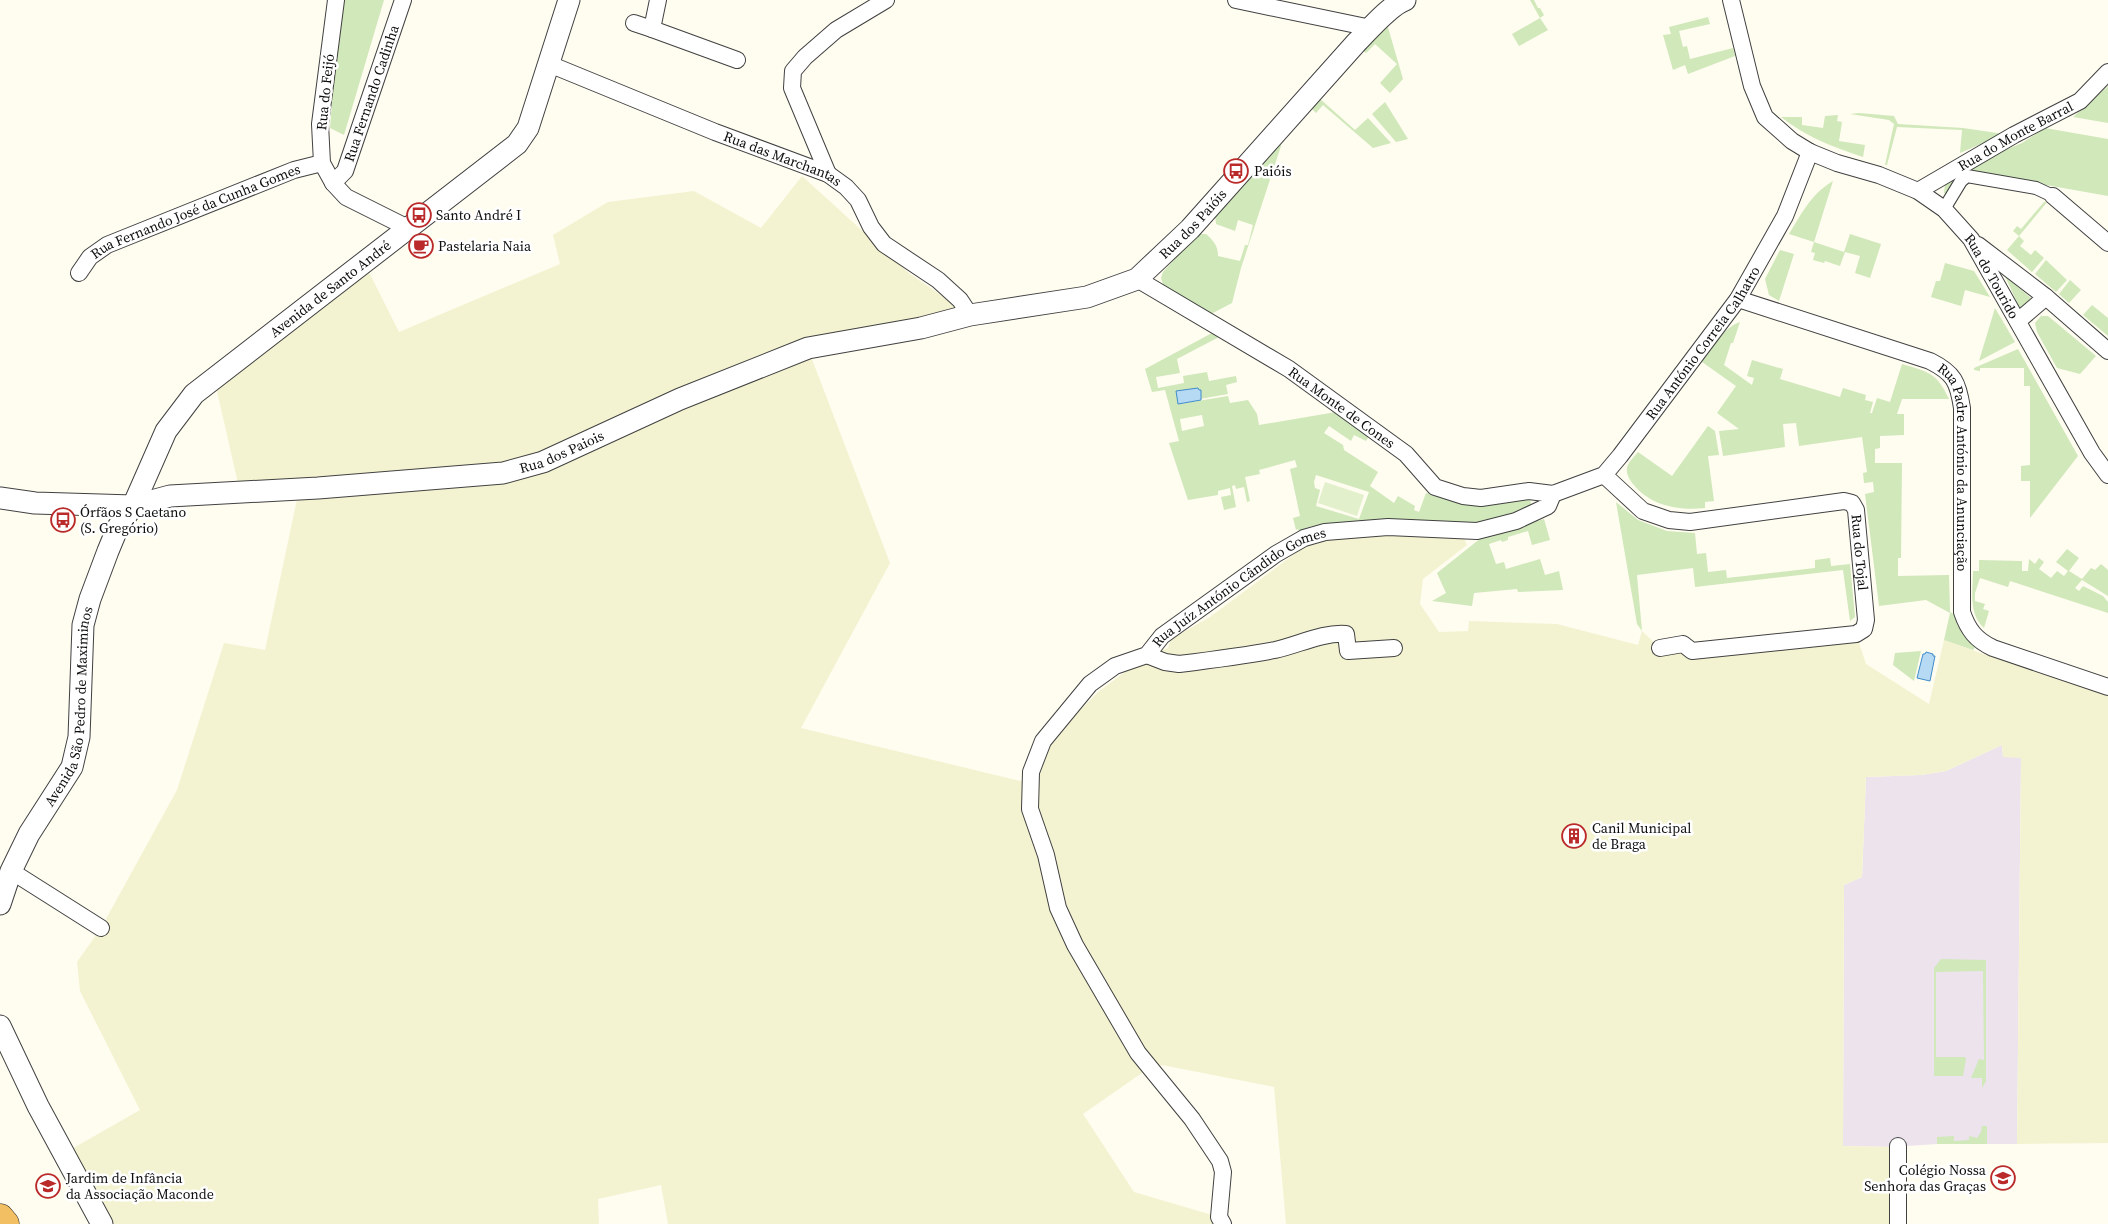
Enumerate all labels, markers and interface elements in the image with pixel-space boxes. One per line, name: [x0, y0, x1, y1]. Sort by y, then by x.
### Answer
street label: Rua Fernando Cadinha: [339, 21, 404, 164]
street label: Rua do Feijó: [311, 52, 339, 131]
street label: Rua do Monte Barral: [1954, 96, 2077, 176]
street label: Rua das Marchantas: [721, 126, 846, 191]
bus stop icon: Paióis: [1223, 158, 1249, 184]
street label: Rua Fernando José da Cunha Gomes: [86, 159, 302, 264]
place label: Paióis: [1254, 161, 1291, 181]
street label: Rua dos Paióis: [1154, 185, 1231, 263]
bus stop icon: Santo André I: [406, 202, 432, 228]
place label: Santo André I: [436, 205, 521, 225]
street label: Rua do Tourido: [1960, 229, 2024, 323]
cafe icon: Pastelaria Naia: [408, 233, 434, 259]
street label: Avenida de Santo André: [265, 235, 395, 342]
place label: Pastelaria Naia: [438, 236, 532, 256]
street label: Rua António Correia Calhatro: [1641, 262, 1765, 424]
street label: Rua Padre António da Anunciação: [1934, 358, 1972, 572]
street label: Rua Monte de Cones: [1284, 362, 1399, 453]
street label: Rua dos Paiois: [517, 425, 607, 478]
place label: Órfãos S Caetano (S. Gregório): [80, 502, 187, 538]
bus stop icon: Órfãos S Caetano (S. Gregório): [50, 507, 76, 533]
street label: Rua do Tojal: [1846, 513, 1873, 591]
street label: Rua Juíz António Cândido Gomes: [1147, 522, 1328, 651]
street label: Avenida São Pedro de Maximinos: [39, 604, 98, 810]
place label: Canil Municipal de Braga: [1592, 818, 1691, 854]
building icon: Canil Municipal de Braga: [1561, 823, 1587, 849]
place label: Colégio Nossa Senhora das Graças: [1864, 1160, 1987, 1196]
school or university icon: Colégio Nossa Senhora das Graças: [1990, 1165, 2016, 1191]
place label: Jardim de Infância da Associação Maconde: [65, 1168, 214, 1204]
school or university icon: Jardim de Infância da Associação Maconde: [35, 1173, 61, 1199]

